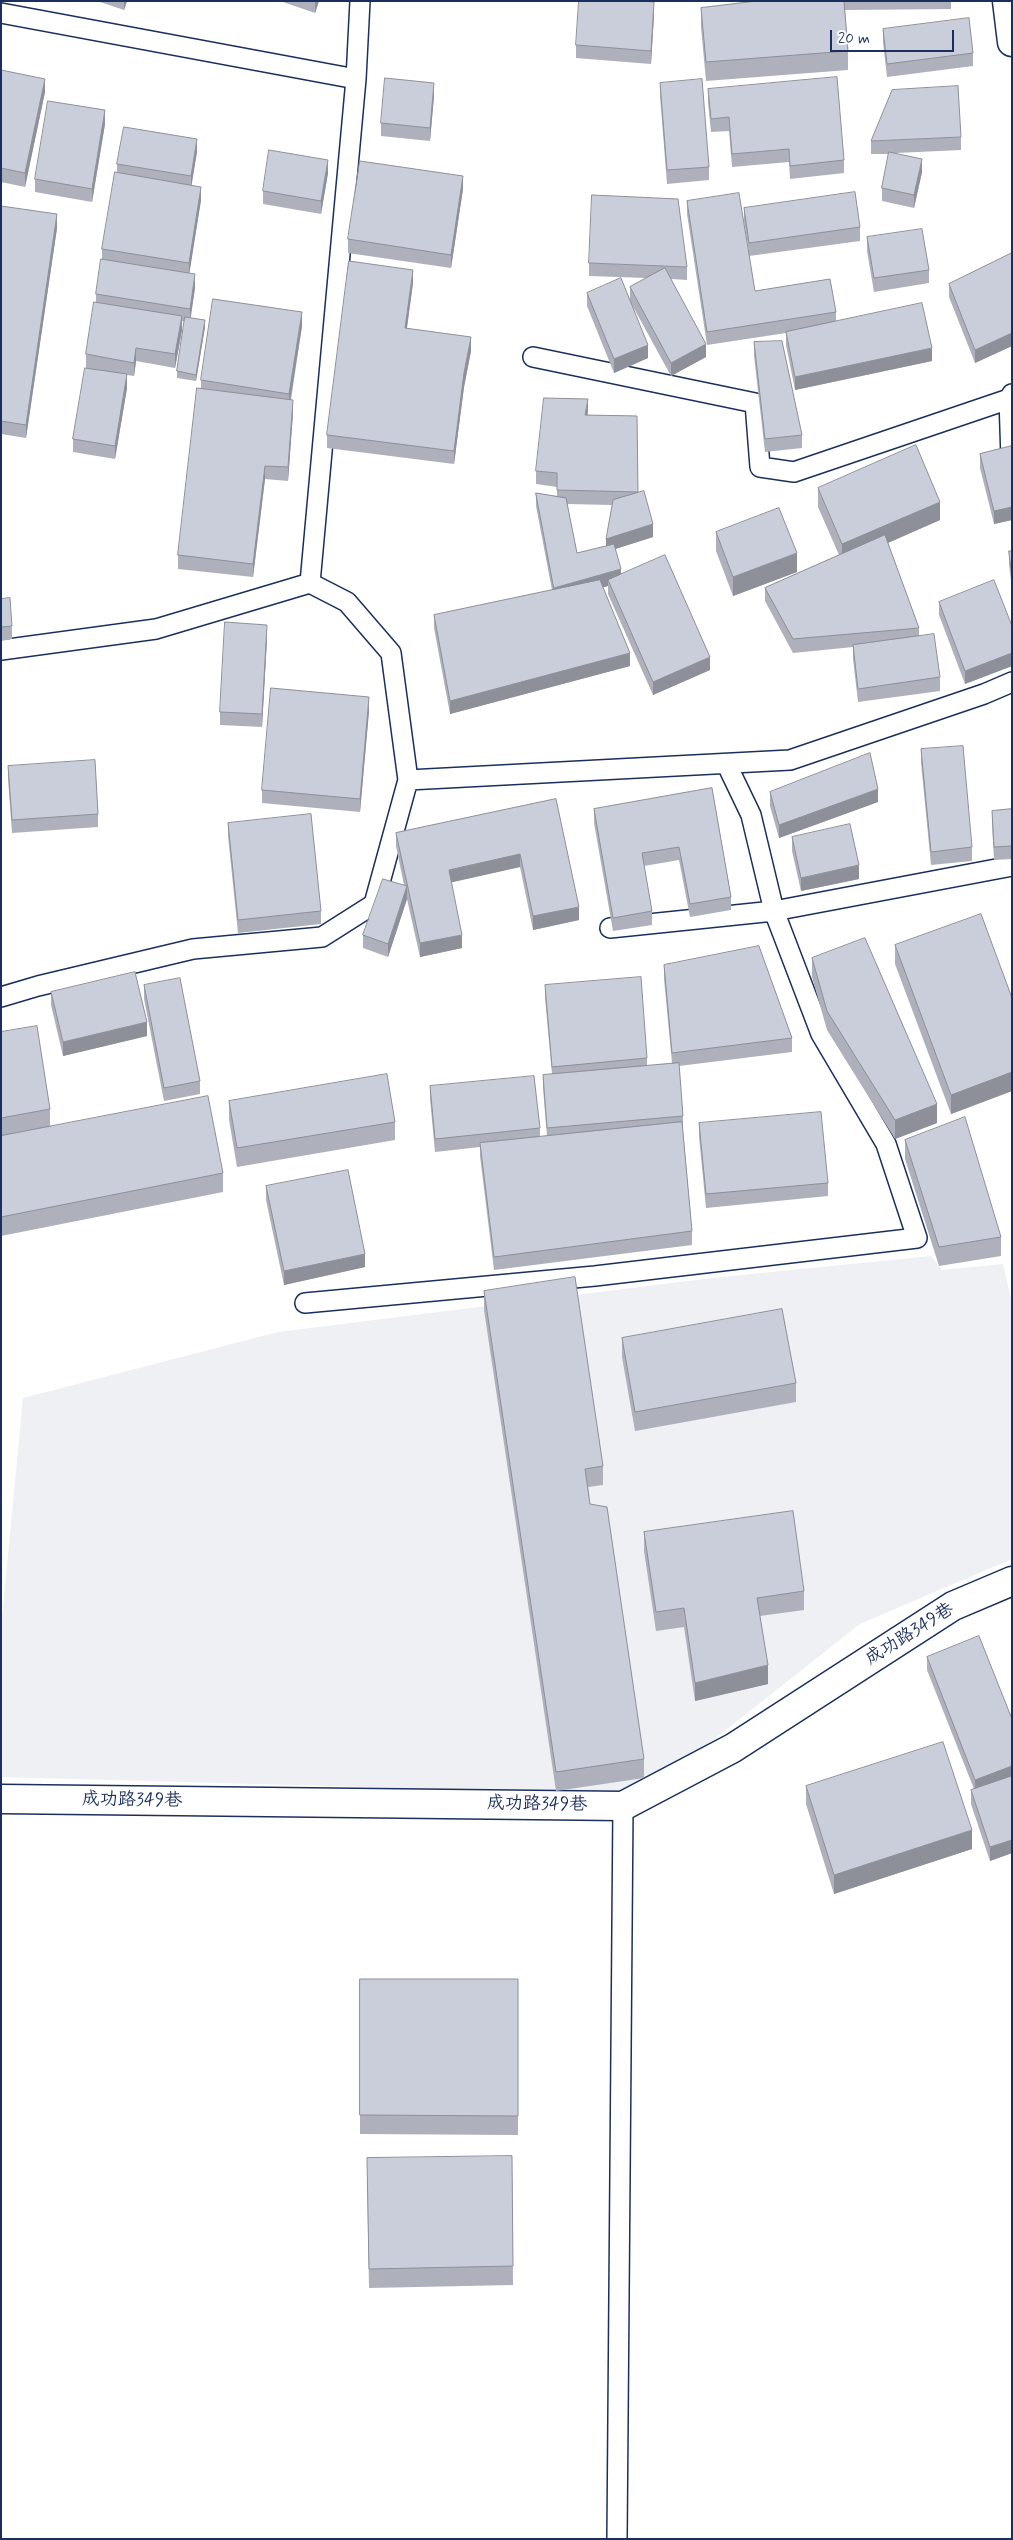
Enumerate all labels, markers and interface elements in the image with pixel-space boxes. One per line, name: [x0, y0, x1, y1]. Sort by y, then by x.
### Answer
scale bar: [833, 20, 957, 52]
text: 20 m: [838, 29, 870, 49]
street label: 成功路349巷: [862, 1599, 958, 1671]
street label: 成功路349巷: [82, 1789, 182, 1813]
street label: 成功路349巷: [487, 1793, 587, 1817]

